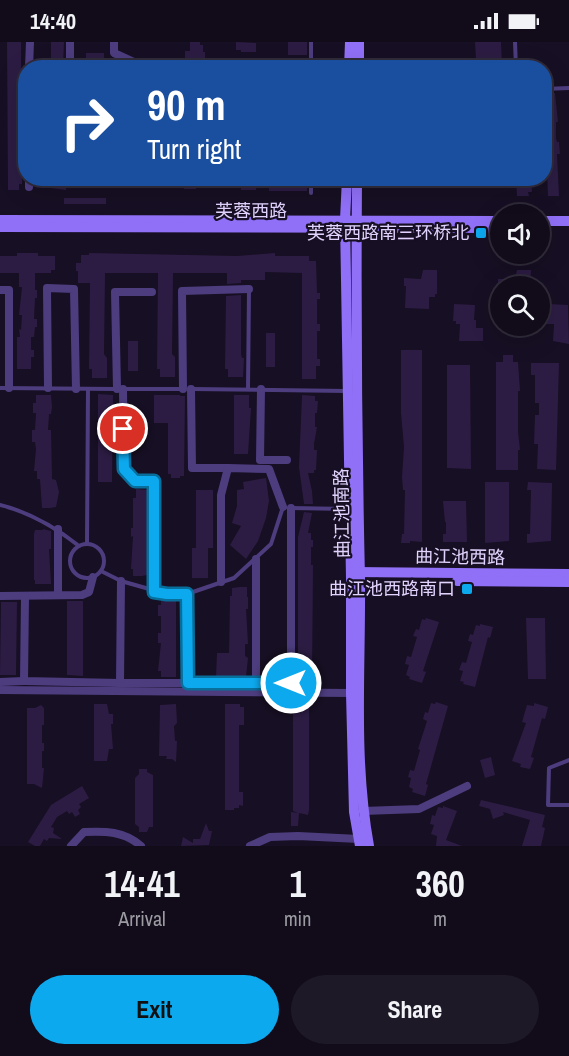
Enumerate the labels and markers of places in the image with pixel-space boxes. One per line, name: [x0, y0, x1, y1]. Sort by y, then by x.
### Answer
place label: 芙蓉西路南三环桥北: [307, 220, 469, 245]
marker: 芙蓉西路南三环桥北: [474, 226, 488, 240]
pin: [97, 403, 148, 454]
place label: 曲江池西路南口: [329, 576, 455, 601]
marker: 曲江池西路南口: [460, 582, 474, 596]

